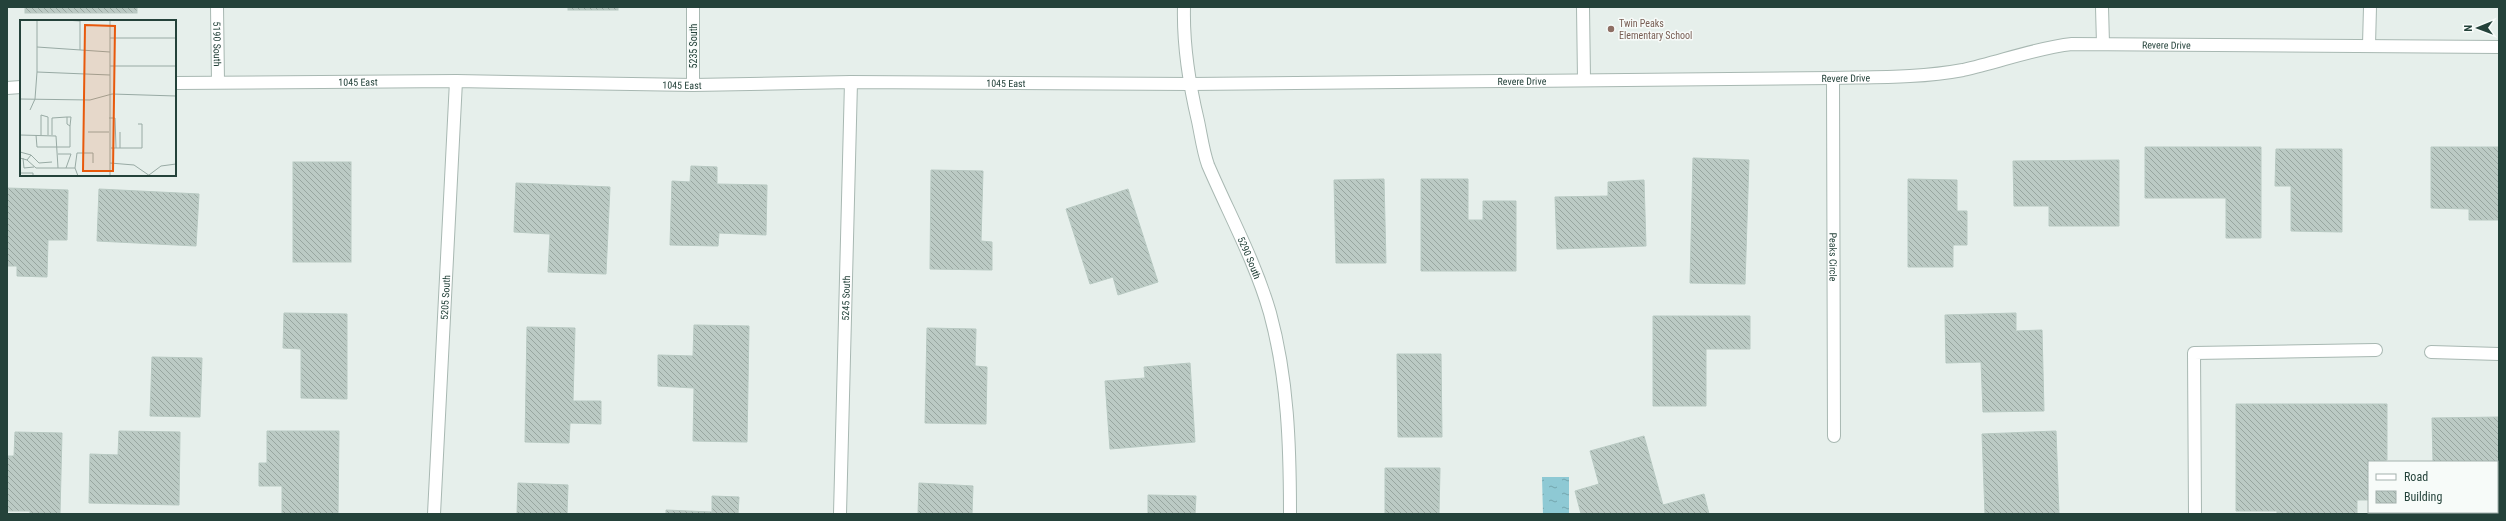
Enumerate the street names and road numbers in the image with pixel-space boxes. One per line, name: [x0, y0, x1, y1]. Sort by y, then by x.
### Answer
street label: 5190 South: [212, 21, 223, 67]
street label: 5235 South: [688, 23, 699, 68]
street label: Revere Drive: [2142, 39, 2191, 50]
street label: Revere Drive: [1821, 72, 1871, 84]
street label: Revere Drive: [1497, 75, 1547, 87]
street label: 1045 East: [338, 76, 378, 87]
street label: 1045 East: [986, 77, 1026, 89]
street label: 1045 East: [662, 79, 702, 91]
street label: Peaks Circle: [1828, 233, 1839, 282]
street label: 5290 South: [1236, 235, 1264, 281]
street label: 5205 South: [438, 274, 452, 320]
street label: 5245 South: [839, 275, 852, 321]

